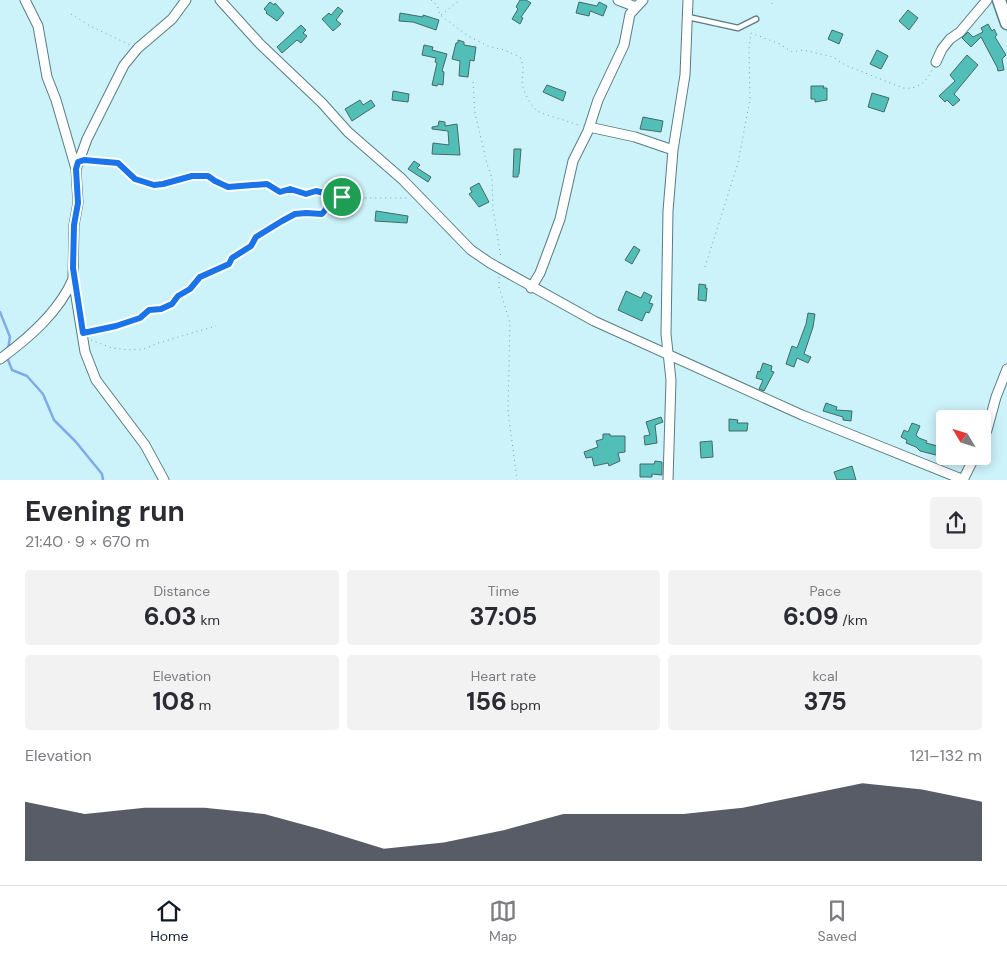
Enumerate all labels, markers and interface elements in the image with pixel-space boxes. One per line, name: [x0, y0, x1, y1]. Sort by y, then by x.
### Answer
pin: [321, 176, 363, 218]
icon: arrive: [328, 183, 356, 211]
north arrow: [936, 410, 991, 465]
map controls: [936, 410, 991, 465]
text: Evening run: [25, 493, 185, 530]
button: share: [930, 497, 982, 549]
text: 21:40 · 9 × 670 m: [25, 531, 150, 552]
text: Distance: [153, 582, 210, 600]
text: Time: [488, 582, 519, 600]
text: Pace: [809, 582, 841, 600]
text: 6.03: [144, 600, 197, 633]
text: 37:05: [470, 600, 537, 633]
text: 6:09: [783, 600, 839, 633]
text: km: [197, 611, 220, 629]
text: /km: [839, 611, 867, 629]
text: Elevation: [153, 667, 211, 685]
text: Heart rate: [471, 667, 536, 685]
text: kcal: [813, 667, 838, 685]
text: 108: [152, 685, 195, 718]
text: 156: [466, 685, 507, 718]
text: 375: [804, 685, 847, 718]
text: m: [195, 696, 211, 714]
text: bpm: [507, 696, 541, 714]
text: Elevation: [25, 745, 92, 766]
text: 121–132 m: [910, 745, 982, 766]
tab: Home: [150, 897, 188, 945]
tab: Map: [489, 897, 517, 945]
tab: Saved: [818, 897, 857, 945]

